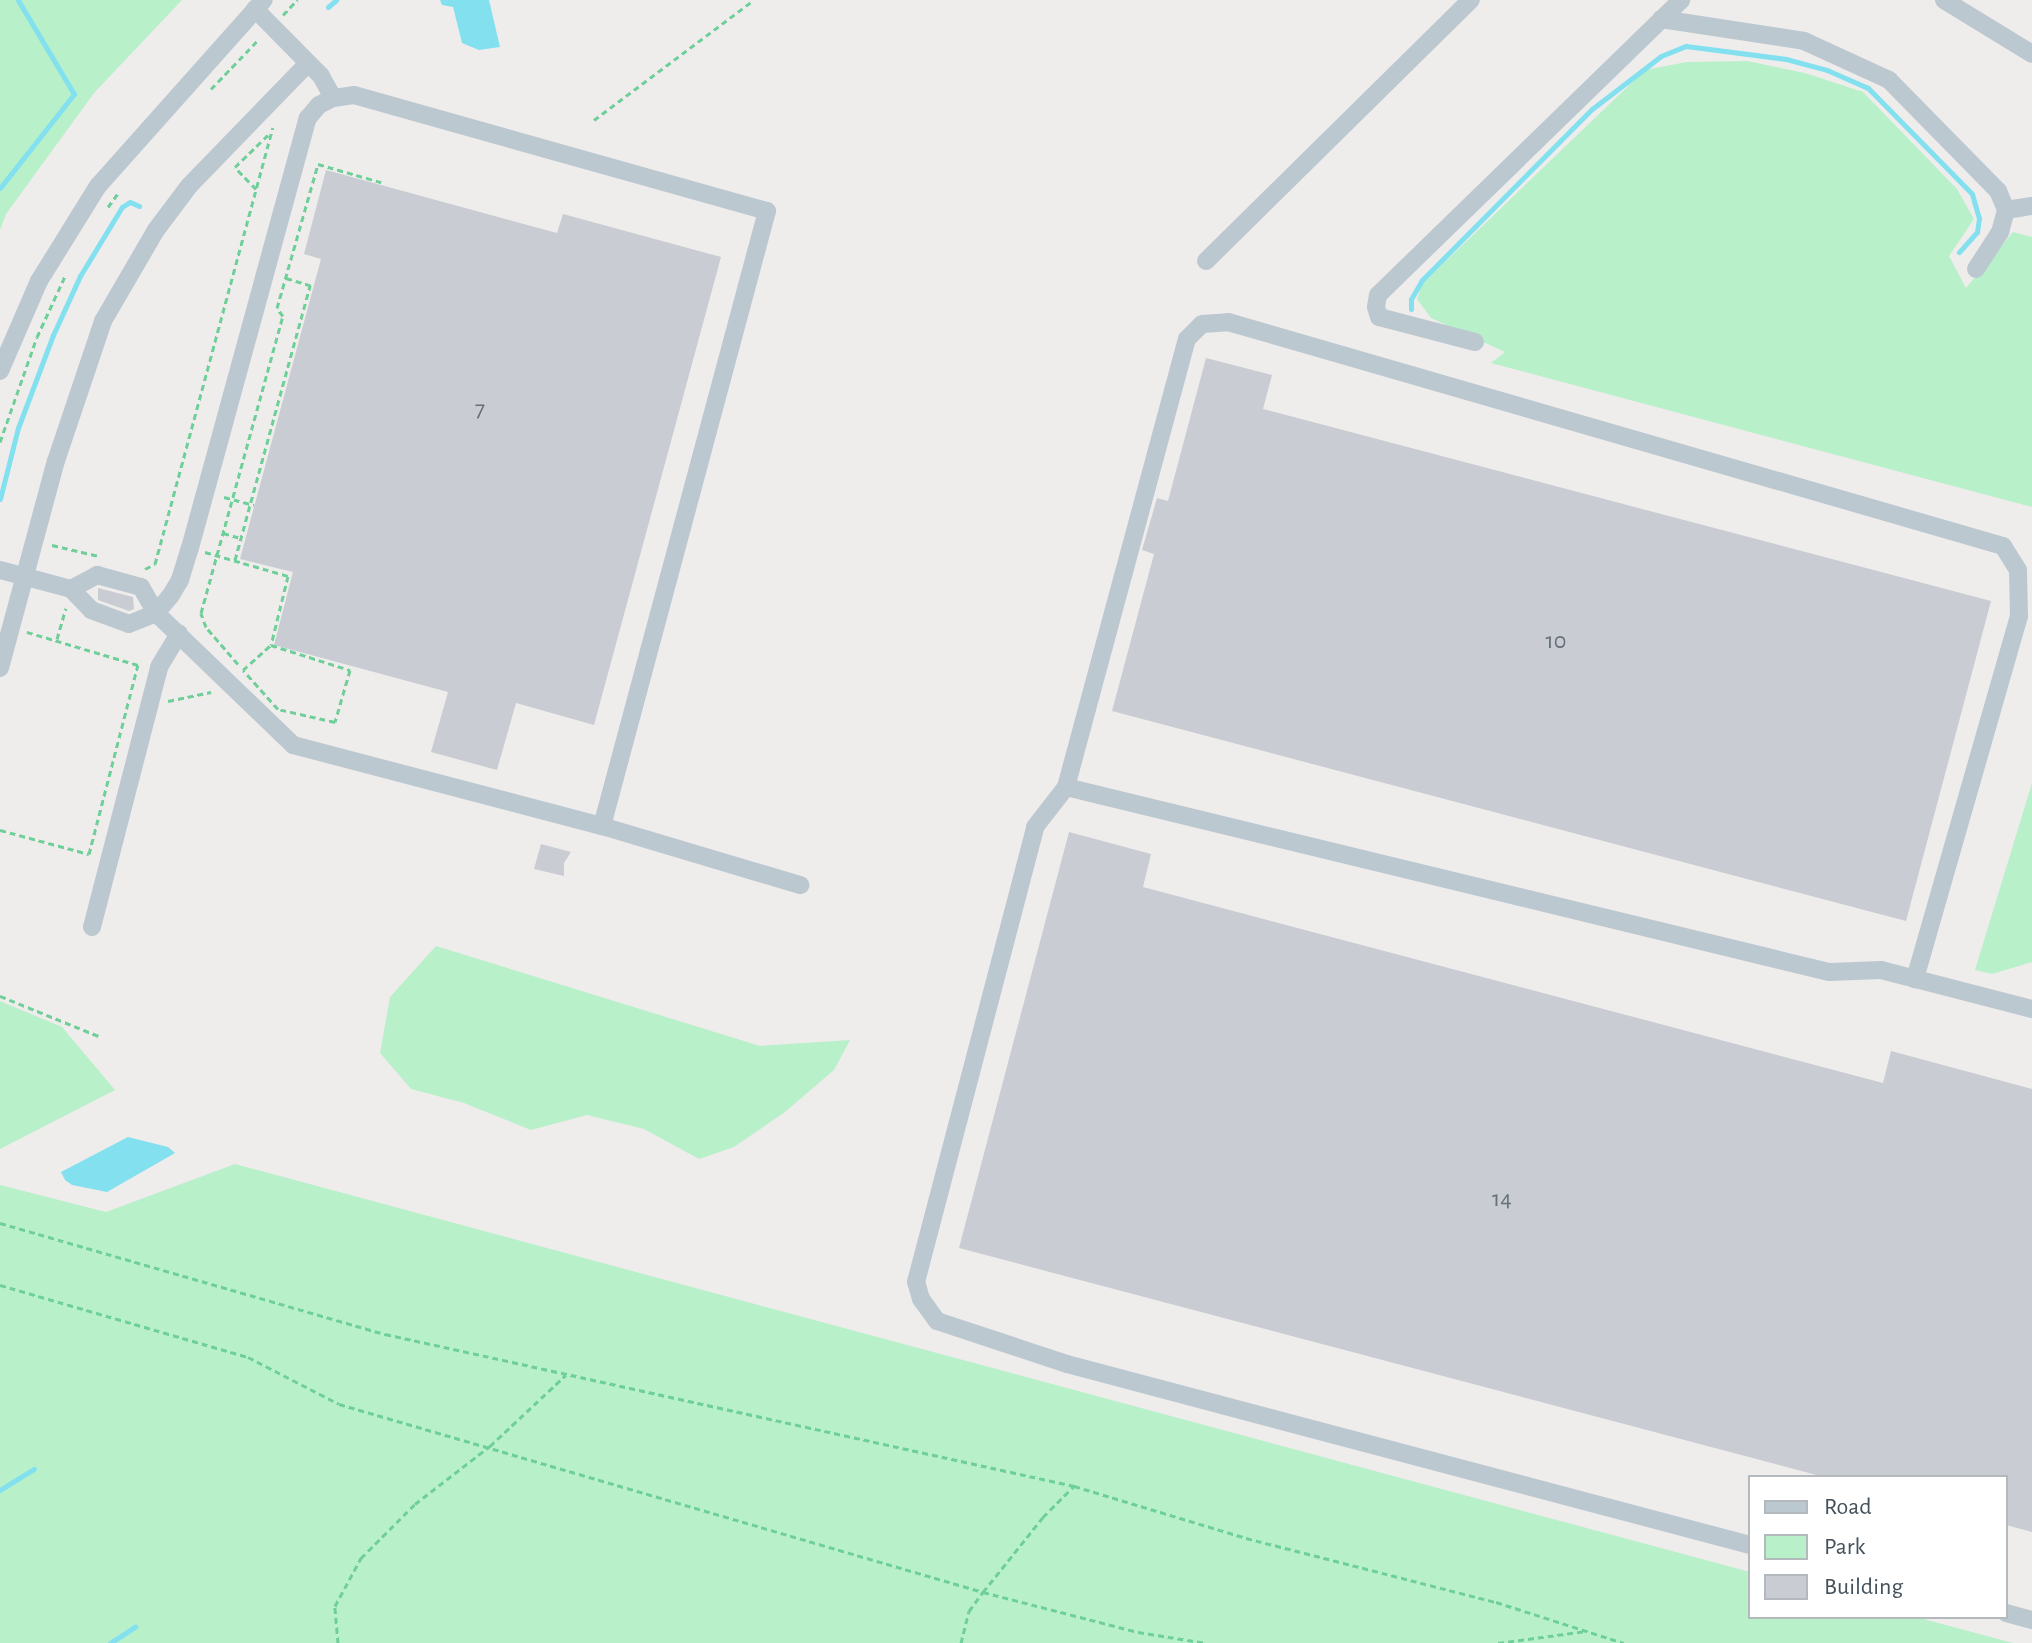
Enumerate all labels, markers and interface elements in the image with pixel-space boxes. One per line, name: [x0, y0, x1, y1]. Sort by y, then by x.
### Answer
house number: 7: [475, 396, 485, 424]
house number: 10: [1546, 628, 1566, 656]
house number: 14: [1492, 1186, 1512, 1214]
legend: [1748, 1475, 2008, 1619]
text: Road: [1824, 1495, 1872, 1519]
text: Park: [1824, 1535, 1865, 1559]
text: Building: [1824, 1575, 1903, 1599]

